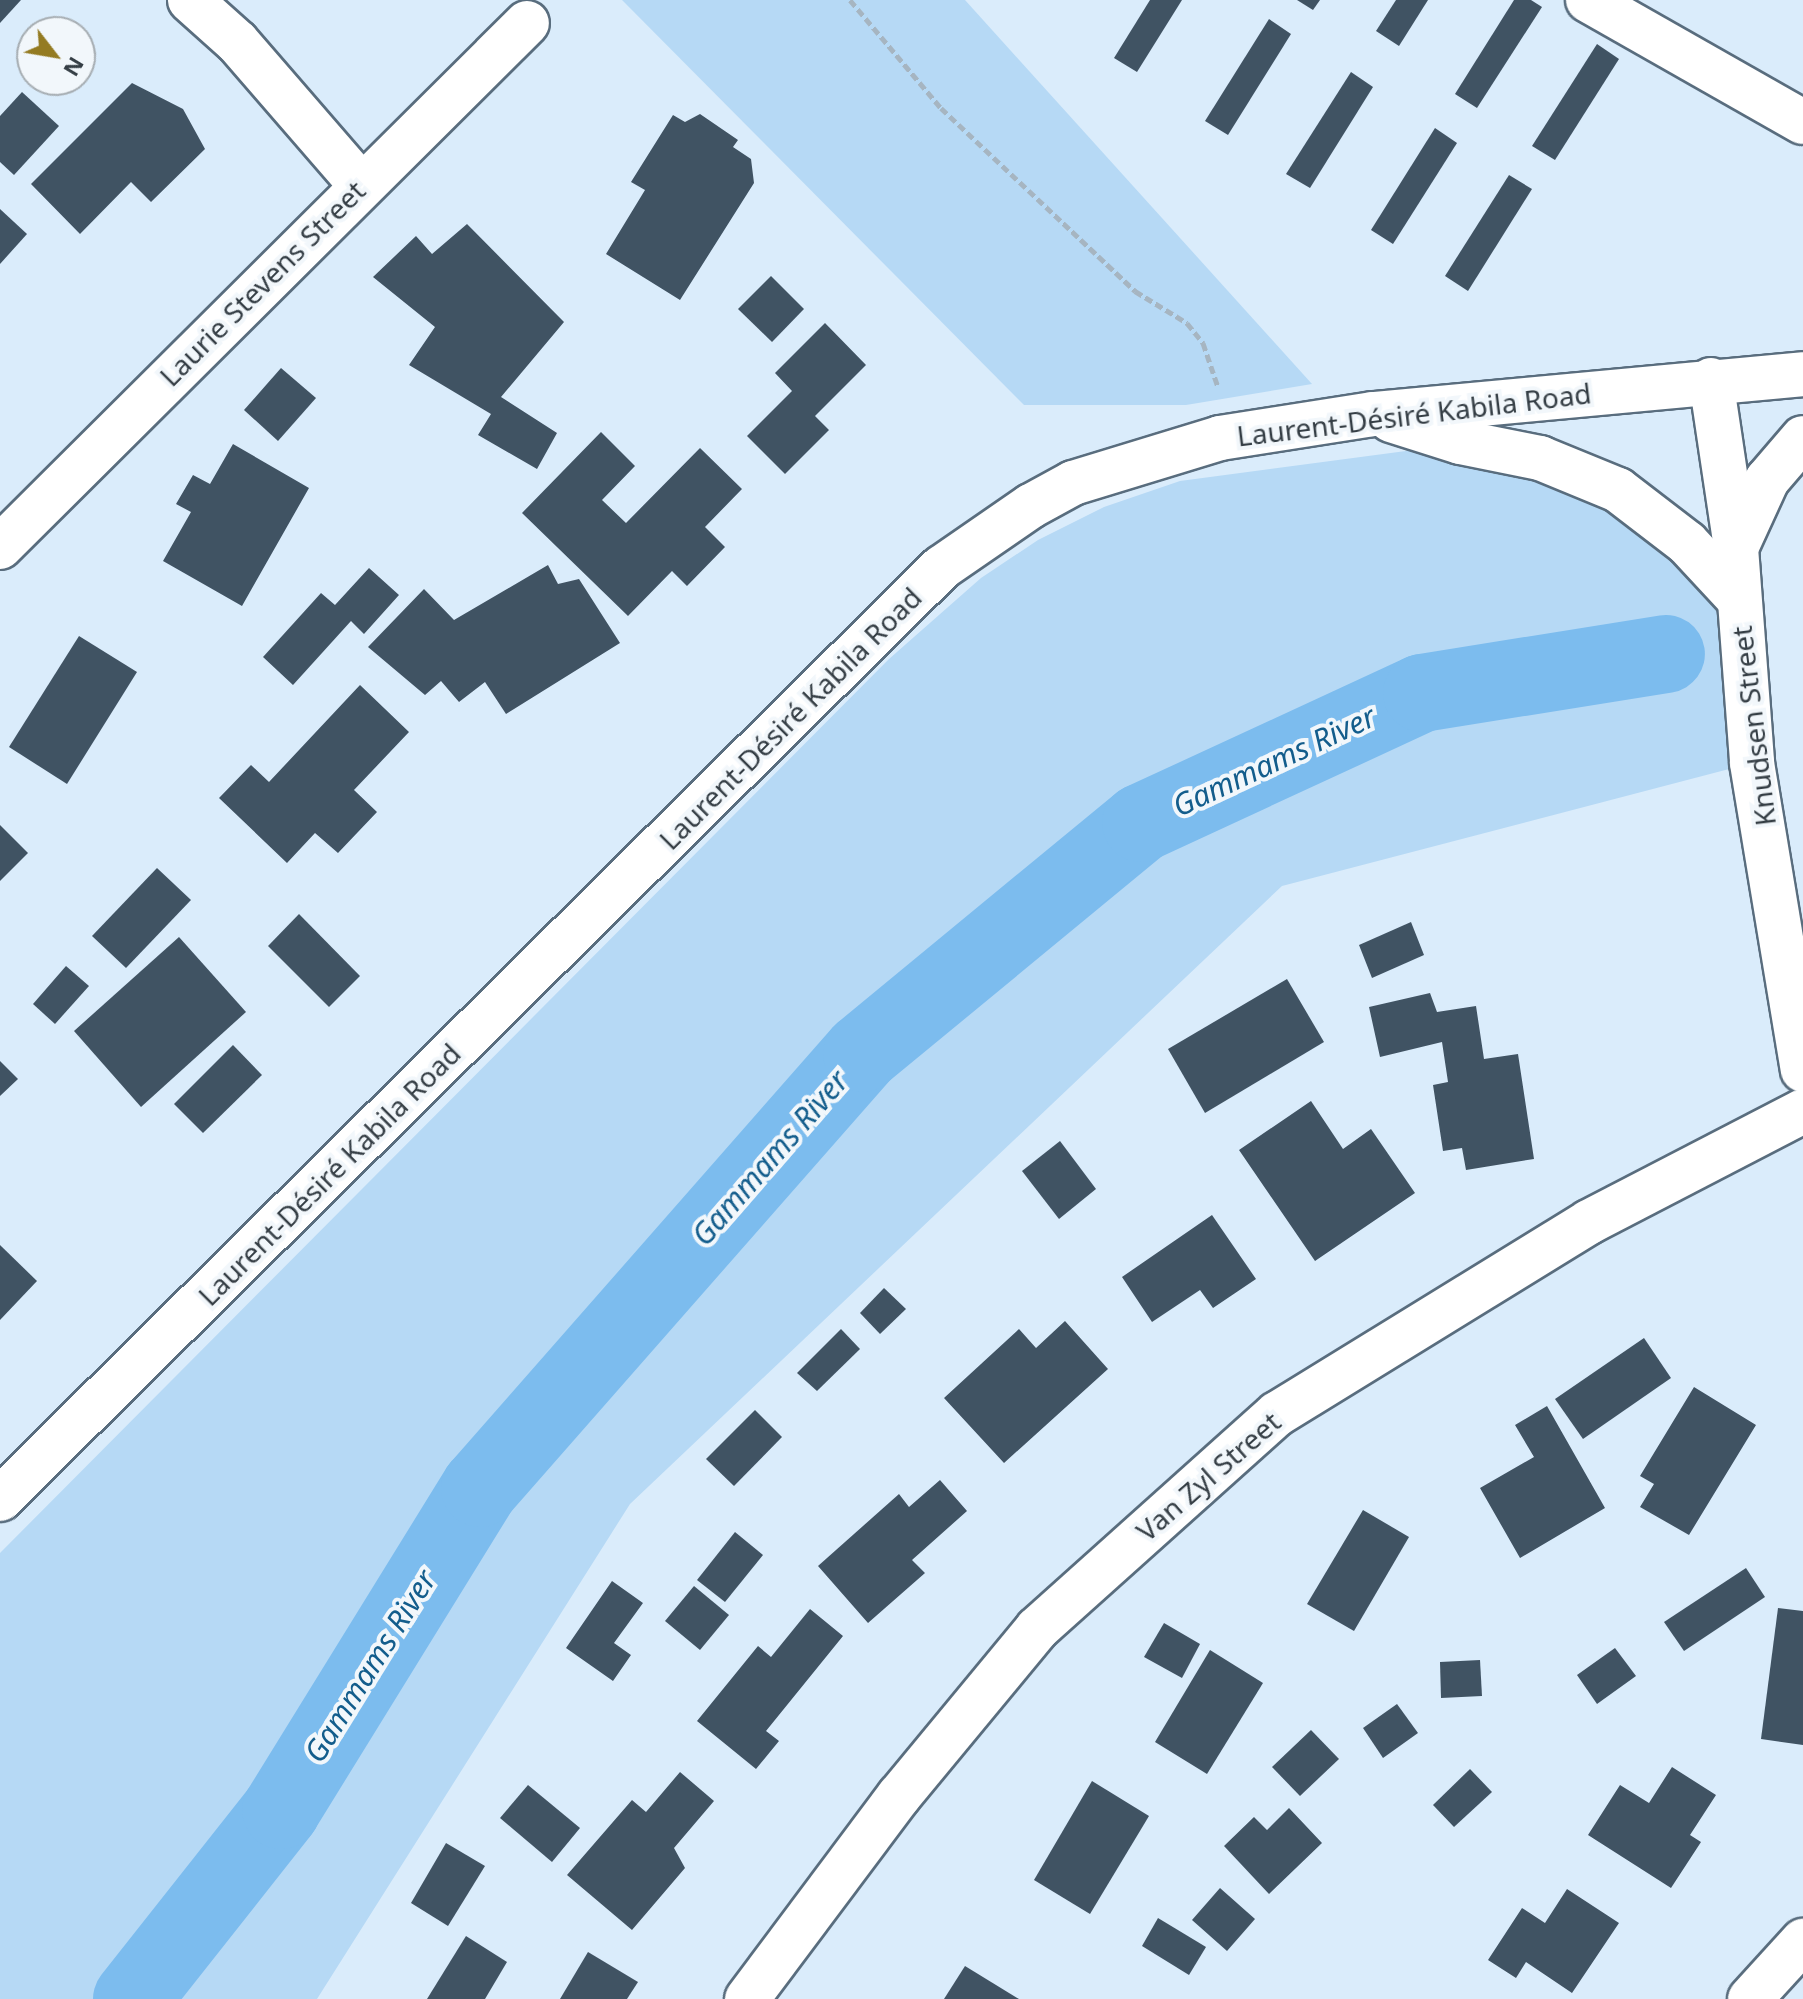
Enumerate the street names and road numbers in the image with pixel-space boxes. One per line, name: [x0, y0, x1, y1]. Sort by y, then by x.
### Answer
street label: Laurie Stevens Street: [152, 173, 372, 393]
street label: Laurent-Désiré Kabila Road: [1235, 376, 1593, 452]
street label: Laurent-Désiré Kabila Road: [652, 580, 928, 856]
street label: Knudsen Street: [1724, 624, 1782, 828]
street label: Laurent-Désiré Kabila Road: [191, 1036, 467, 1312]
street label: Van Zyl Street: [1129, 1404, 1287, 1548]

